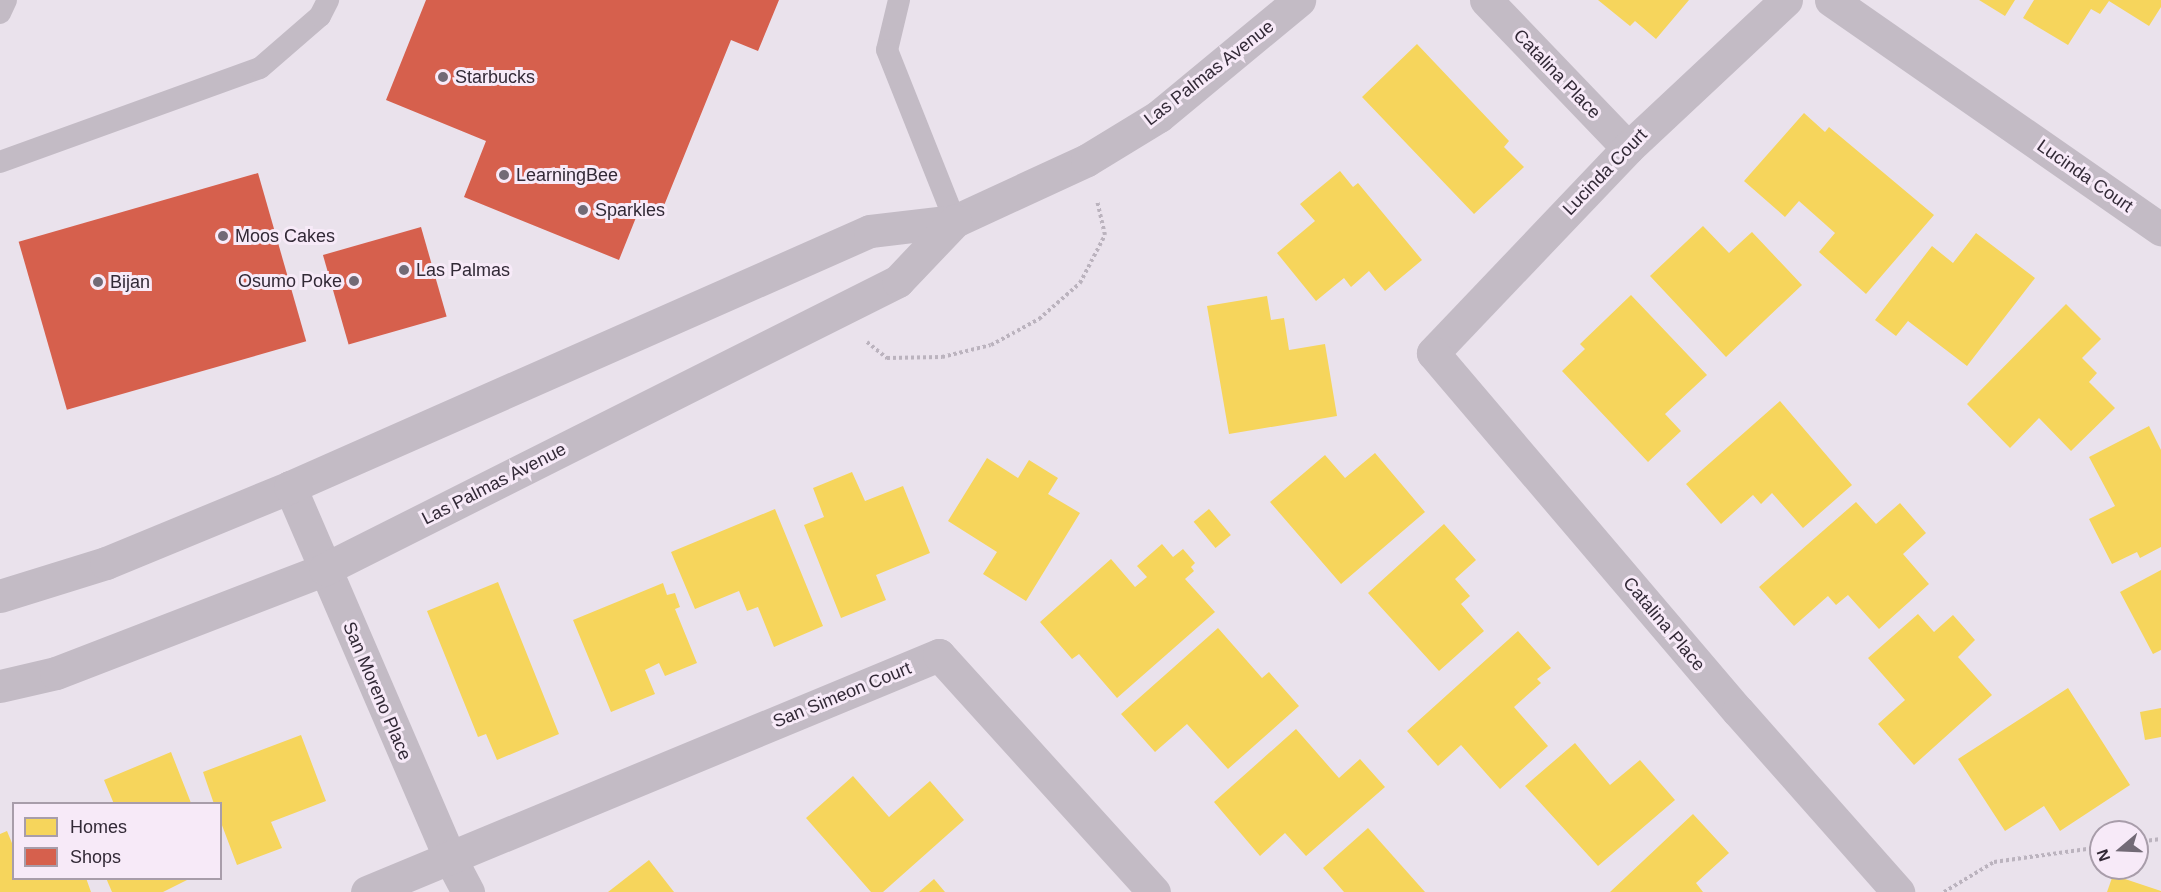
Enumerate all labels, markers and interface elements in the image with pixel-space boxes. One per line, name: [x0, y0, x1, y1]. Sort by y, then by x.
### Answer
street label: Las Palmas Avenue: [1139, 15, 1279, 131]
street label: Catalina Place: [1509, 25, 1605, 123]
place label: Starbucks: [455, 66, 535, 88]
marker: Starbucks: [436, 70, 450, 84]
street label: Lucinda Court: [1558, 124, 1652, 220]
street label: Lucinda Court: [2033, 135, 2137, 217]
place label: LearningBee: [516, 164, 618, 186]
marker: LearningBee: [497, 168, 511, 182]
place label: Sparkles: [595, 199, 665, 221]
marker: Sparkles: [576, 203, 590, 217]
place label: Moos Cakes: [235, 225, 335, 247]
marker: Moos Cakes: [216, 229, 230, 243]
place label: Las Palmas: [416, 259, 510, 281]
marker: Las Palmas: [397, 263, 411, 277]
place label: Osumo Poke: [238, 270, 342, 292]
place label: Bijan: [110, 271, 150, 293]
marker: Osumo Poke: [347, 274, 361, 288]
marker: Bijan: [91, 275, 105, 289]
street label: Las Palmas Avenue: [418, 438, 570, 530]
street label: Catalina Place: [1618, 573, 1710, 675]
street label: San Moreno Place: [338, 619, 416, 763]
street label: San Simeon Court: [770, 657, 914, 733]
legend: [12, 802, 222, 880]
text: Homes: [70, 817, 127, 837]
north arrow: [2089, 820, 2149, 880]
text: Shops: [70, 847, 121, 867]
text: N: [2093, 847, 2113, 864]

